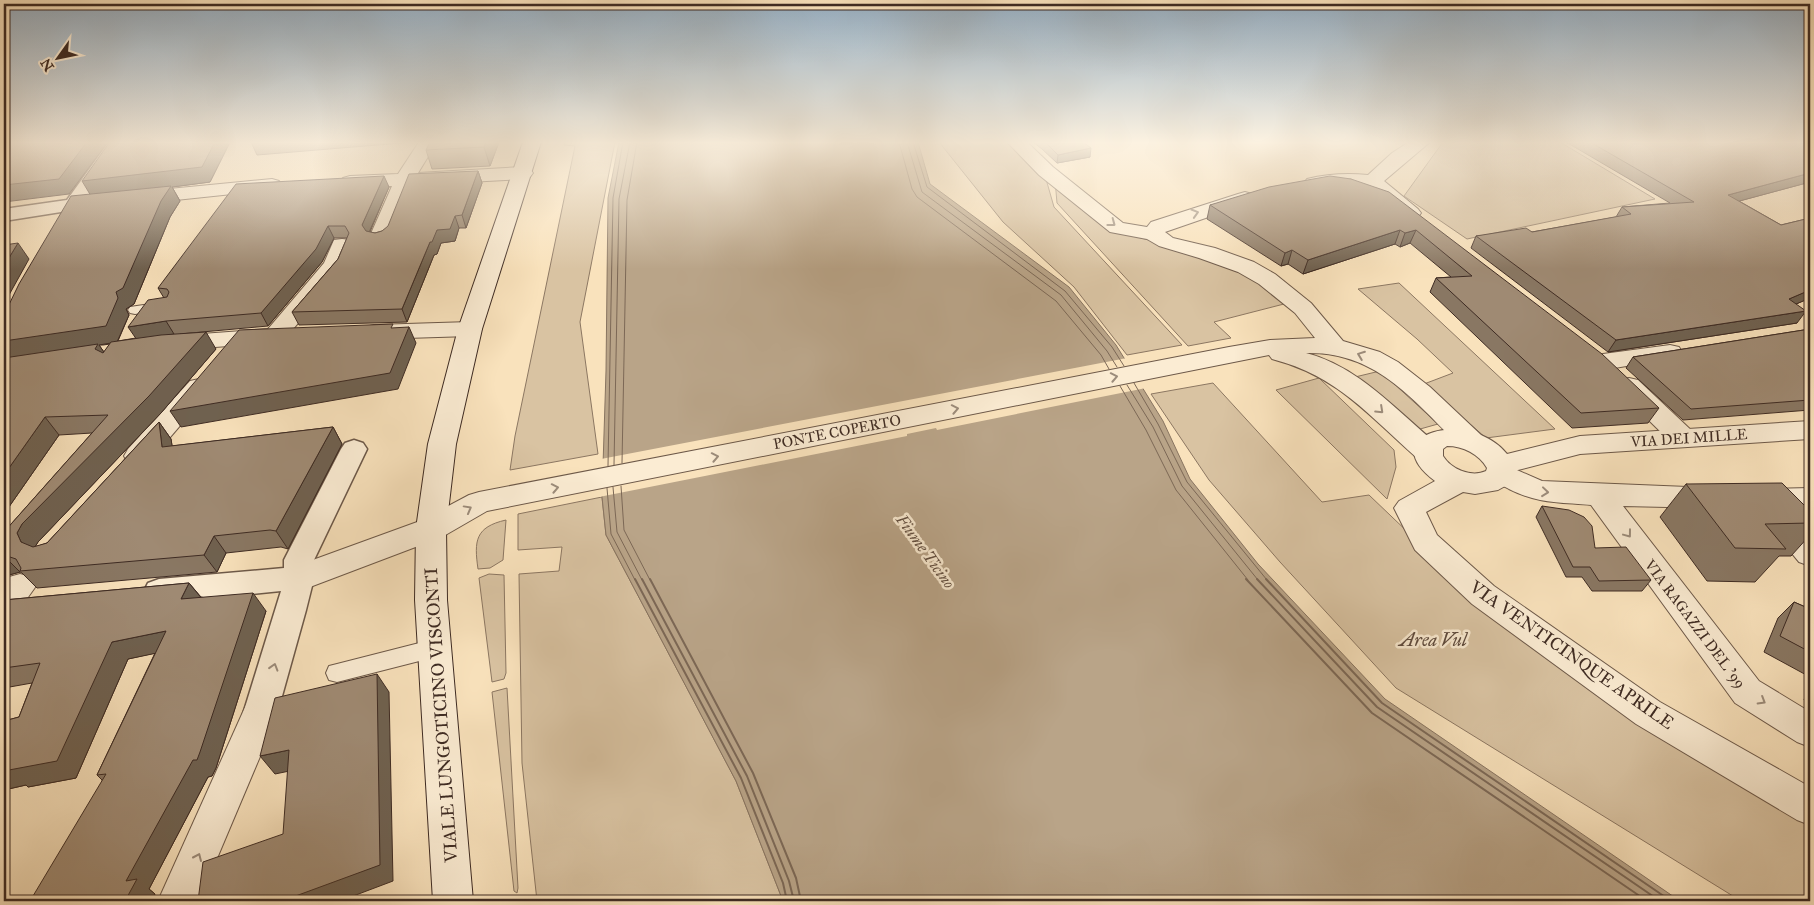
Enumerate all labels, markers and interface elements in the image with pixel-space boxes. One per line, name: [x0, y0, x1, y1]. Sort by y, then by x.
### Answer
north arrow: [32, 32, 82, 82]
text: N: [37, 55, 58, 74]
one-way arrow: [1191, 209, 1199, 219]
one-way arrow: [1106, 217, 1116, 226]
one-way arrow: [1357, 351, 1366, 361]
one-way arrow: [1110, 372, 1118, 383]
one-way arrow: [950, 404, 959, 415]
one-way arrow: [1374, 404, 1383, 413]
street label: PONTE COPERTO: [772, 411, 902, 453]
street label: VIA DEI MILLE: [1629, 425, 1748, 451]
one-way arrow: [710, 452, 719, 462]
one-way arrow: [551, 484, 560, 494]
one-way arrow: [1541, 486, 1549, 497]
one-way arrow: [462, 505, 471, 515]
water label: Fiume Ticino: [892, 510, 959, 592]
one-way arrow: [1622, 528, 1631, 538]
street label: VIA RAGAZZI DEL '99: [1640, 555, 1749, 692]
street label: VIALE LUNGOTICINO VISCONTI: [420, 566, 462, 864]
street label: VIA VENTICINQUE APRILE: [1465, 575, 1678, 734]
park label: Area Vul: [1397, 629, 1469, 651]
one-way arrow: [269, 663, 279, 672]
one-way arrow: [1756, 695, 1765, 705]
one-way arrow: [191, 853, 202, 862]

